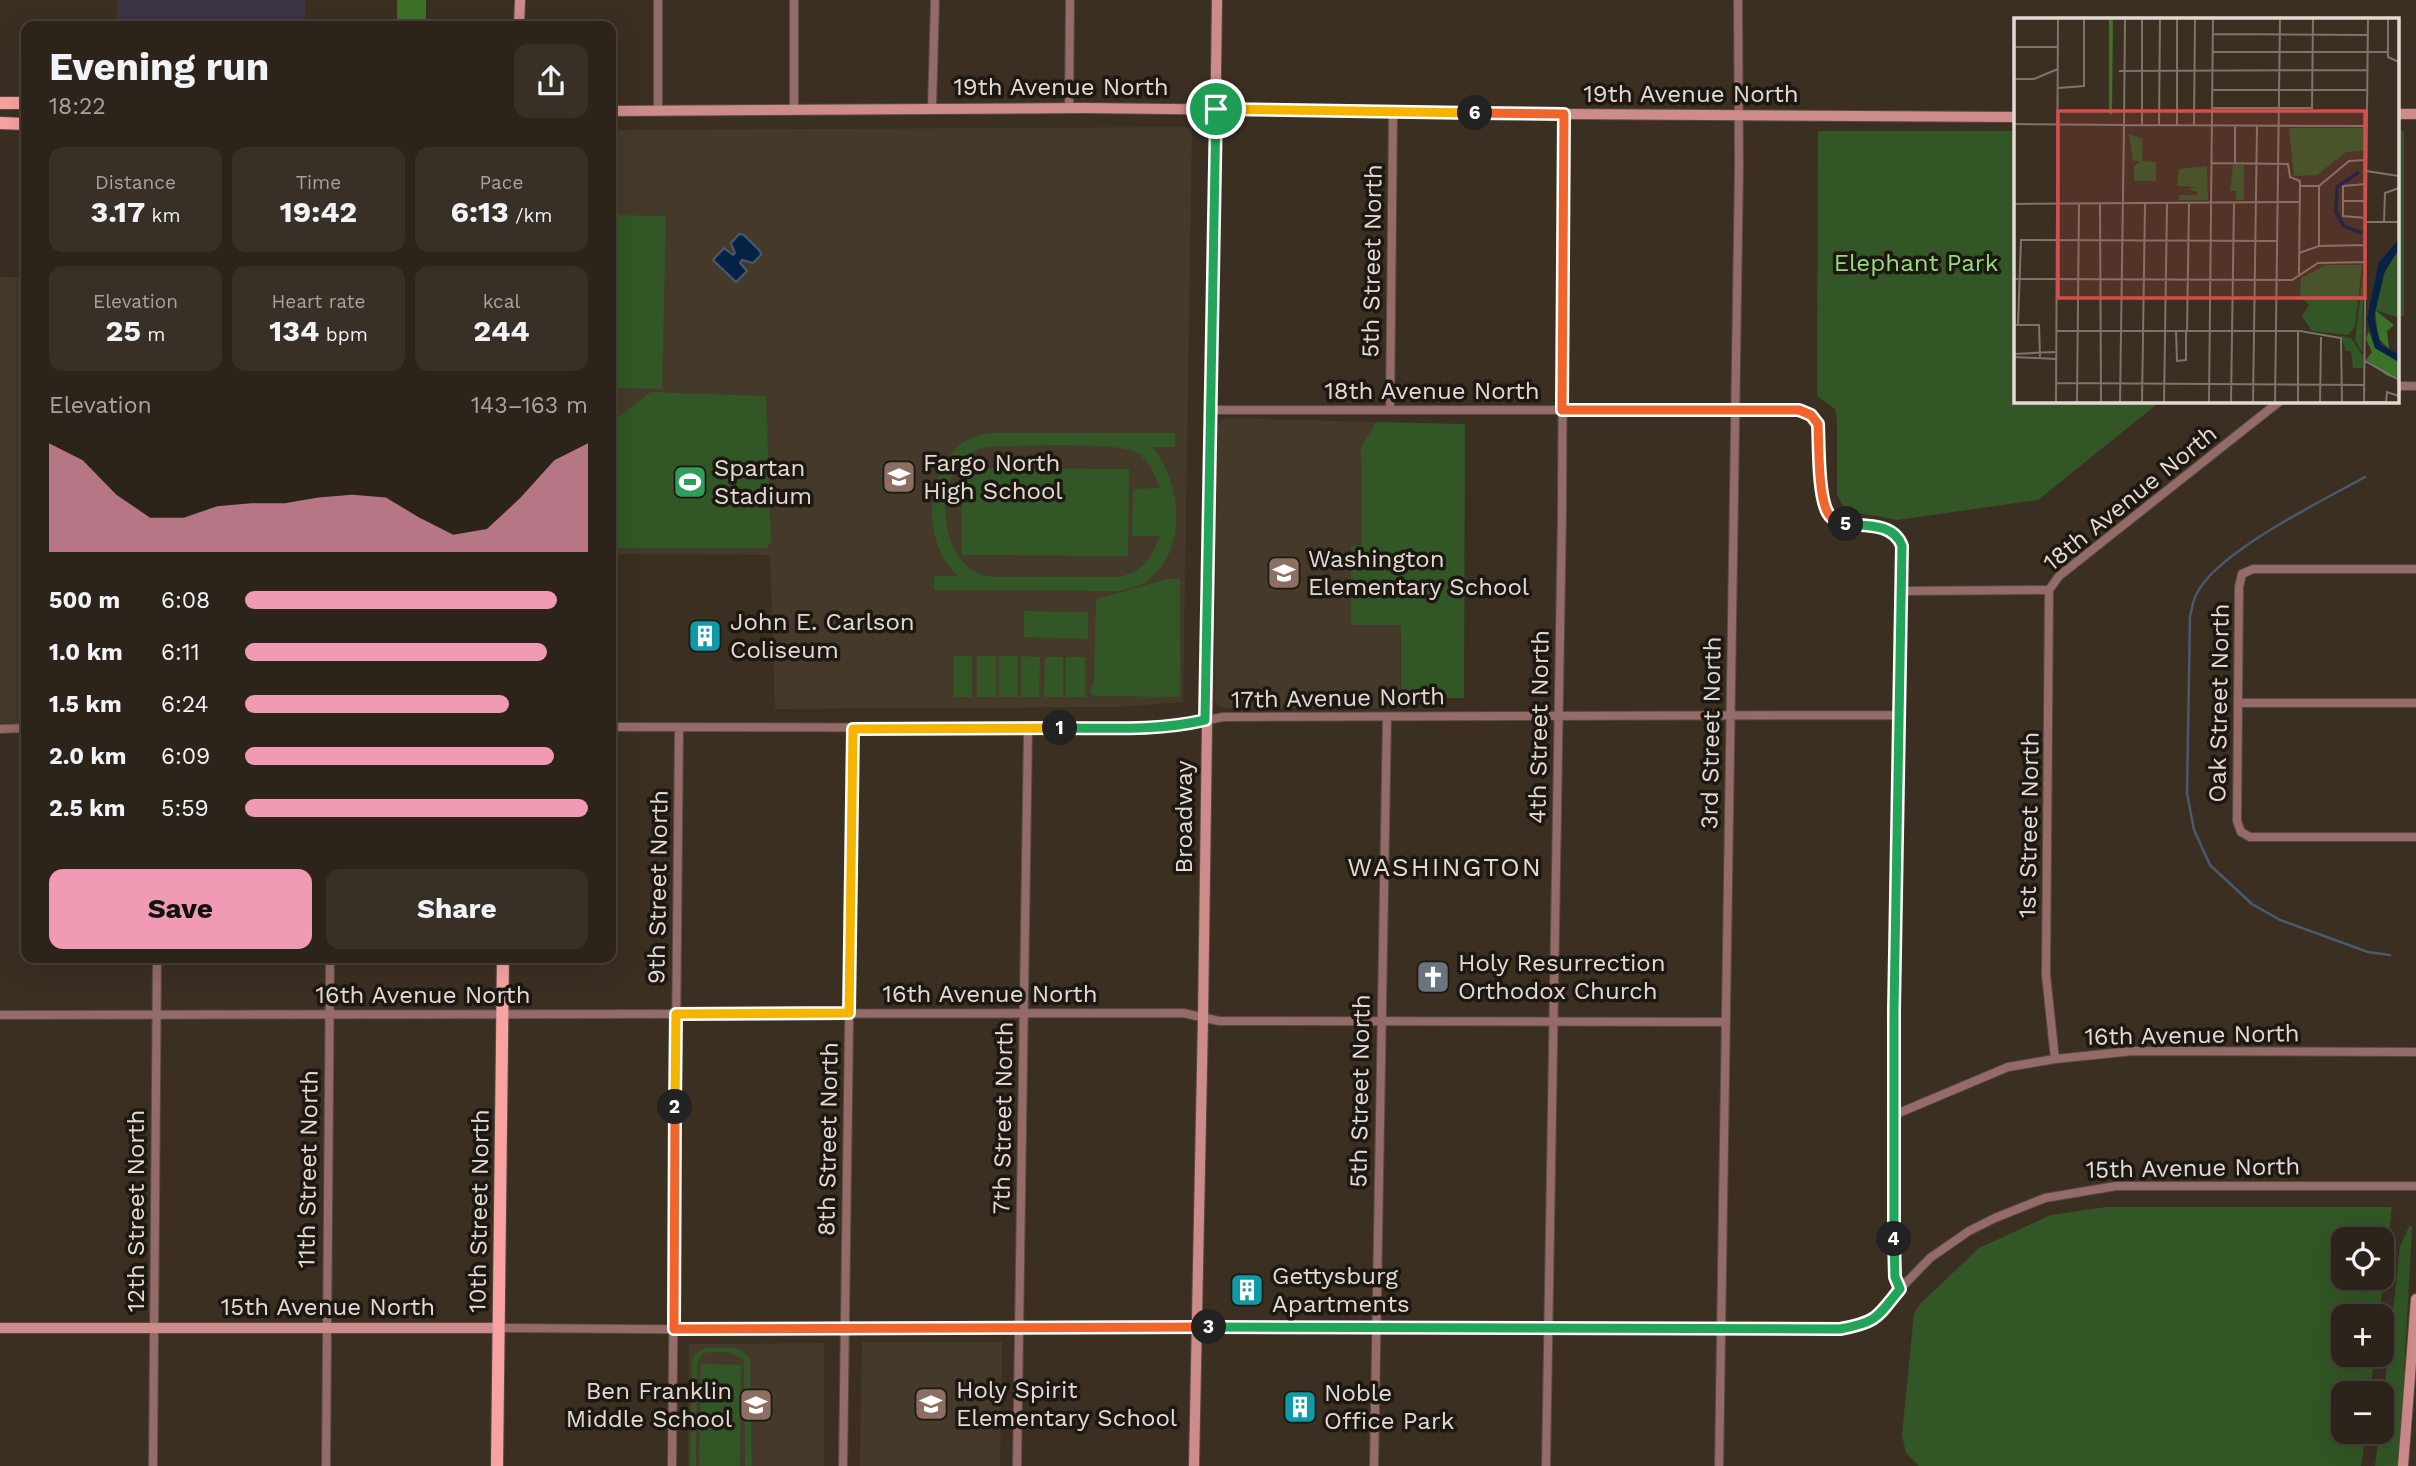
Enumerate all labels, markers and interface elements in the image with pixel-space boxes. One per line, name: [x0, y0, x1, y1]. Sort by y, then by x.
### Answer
inset map: [2014, 18, 2398, 402]
button: share: [514, 44, 588, 118]
text: Evening run: [49, 45, 269, 89]
street label: 19th Avenue North: [953, 73, 1169, 101]
pin: [1186, 79, 1246, 139]
street label: 19th Avenue North: [1583, 80, 1799, 108]
icon: arrive: [1197, 90, 1235, 128]
text: 18:22: [49, 93, 106, 120]
pin: 6: [1458, 96, 1492, 130]
text: 6: [1469, 101, 1480, 124]
street label: 5th Street North: [1356, 164, 1388, 358]
text: Distance: [95, 171, 176, 194]
text: Time: [296, 171, 341, 194]
text: Pace: [480, 171, 523, 194]
text: 3.17: [91, 194, 145, 229]
text: 19:42: [280, 194, 357, 229]
text: 6:13: [451, 194, 509, 229]
text: km: [145, 204, 180, 227]
text: /km: [509, 204, 552, 227]
park label: Elephant Park: [1834, 249, 1999, 277]
text: Elevation: [93, 290, 178, 313]
text: Heart rate: [272, 290, 365, 313]
text: kcal: [483, 290, 520, 313]
text: 25: [106, 313, 141, 348]
text: 134: [269, 313, 319, 348]
text: 244: [473, 313, 530, 348]
text: m: [141, 323, 165, 346]
text: bpm: [319, 323, 368, 346]
street label: 18th Avenue North: [1324, 377, 1540, 405]
text: Elevation: [49, 392, 152, 419]
text: 143–163 m: [471, 392, 588, 419]
street label: 18th Avenue North: [2038, 419, 2222, 577]
place label: Fargo North High School: [923, 449, 1063, 505]
place label: Spartan Stadium: [714, 454, 812, 510]
school or university icon: Fargo North High School: [880, 458, 918, 496]
sports icon: Spartan Stadium: [671, 463, 709, 501]
pin: 5: [1828, 506, 1864, 542]
text: 5: [1840, 512, 1851, 535]
place label: Washington Elementary School: [1308, 545, 1530, 601]
school or university icon: Washington Elementary School: [1265, 554, 1303, 592]
text: 500 m: [49, 587, 120, 614]
text: 6:08: [161, 587, 210, 614]
street label: Oak Street North: [2203, 603, 2235, 803]
place label: John E. Carlson Coliseum: [730, 608, 915, 664]
building icon: John E. Carlson Coliseum: [686, 617, 724, 655]
street label: 4th Street North: [1523, 630, 1555, 824]
street label: 3rd Street North: [1695, 636, 1727, 830]
text: 1.0 km: [49, 639, 123, 666]
text: 6:11: [161, 639, 200, 666]
street label: 17th Avenue North: [1231, 682, 1445, 714]
text: 1.5 km: [49, 691, 122, 718]
text: 6:24: [161, 691, 209, 718]
pin: 1: [1042, 710, 1078, 746]
text: 1: [1055, 716, 1064, 739]
street label: 1st Street North: [2013, 732, 2045, 918]
text: 2.0 km: [49, 743, 127, 770]
text: 6:09: [161, 743, 210, 770]
street label: Broadway: [1170, 760, 1198, 874]
street label: 9th Street North: [642, 790, 674, 984]
text: 2.5 km: [49, 795, 125, 822]
text: 5:59: [161, 795, 209, 822]
district label: WASHINGTON: [1347, 852, 1543, 882]
button: Save: [49, 869, 312, 949]
button: Share: [326, 869, 588, 949]
place label: Holy Resurrection Orthodox Church: [1458, 949, 1666, 1005]
church icon: Holy Resurrection Orthodox Church: [1414, 958, 1452, 996]
street label: 16th Avenue North: [883, 980, 1097, 1008]
street label: 16th Avenue North: [316, 981, 530, 1009]
street label: 5th Street North: [1344, 994, 1376, 1188]
street label: 16th Avenue North: [2084, 1019, 2300, 1051]
street label: 7th Street North: [987, 1021, 1019, 1215]
street label: 8th Street North: [812, 1042, 844, 1236]
street label: 11th Street North: [292, 1070, 324, 1268]
pin: 2: [658, 1090, 692, 1124]
text: 2: [669, 1095, 680, 1118]
street label: 10th Street North: [463, 1109, 495, 1313]
street label: 12th Street North: [122, 1110, 150, 1312]
street label: 15th Avenue North: [2086, 1152, 2300, 1184]
pin: 4: [1876, 1222, 1912, 1256]
text: 4: [1887, 1227, 1900, 1250]
map controls: [2331, 1227, 2394, 1444]
button: locate: [2331, 1227, 2394, 1290]
place label: Gettysburg Apartments: [1272, 1262, 1410, 1318]
building icon: Gettysburg Apartments: [1228, 1271, 1266, 1309]
street label: 15th Avenue North: [221, 1293, 435, 1321]
button: +: [2331, 1304, 2394, 1367]
pin: 3: [1192, 1310, 1226, 1344]
text: 3: [1203, 1315, 1214, 1338]
place label: Holy Spirit Elementary School: [956, 1376, 1178, 1432]
place label: Ben Franklin Middle School: [566, 1377, 733, 1433]
place label: Noble Office Park: [1324, 1379, 1455, 1435]
button: −: [2331, 1381, 2394, 1444]
school or university icon: Holy Spirit Elementary School: [912, 1385, 950, 1423]
school or university icon: Ben Franklin Middle School: [737, 1386, 775, 1424]
building icon: Noble Office Park: [1281, 1388, 1319, 1426]

